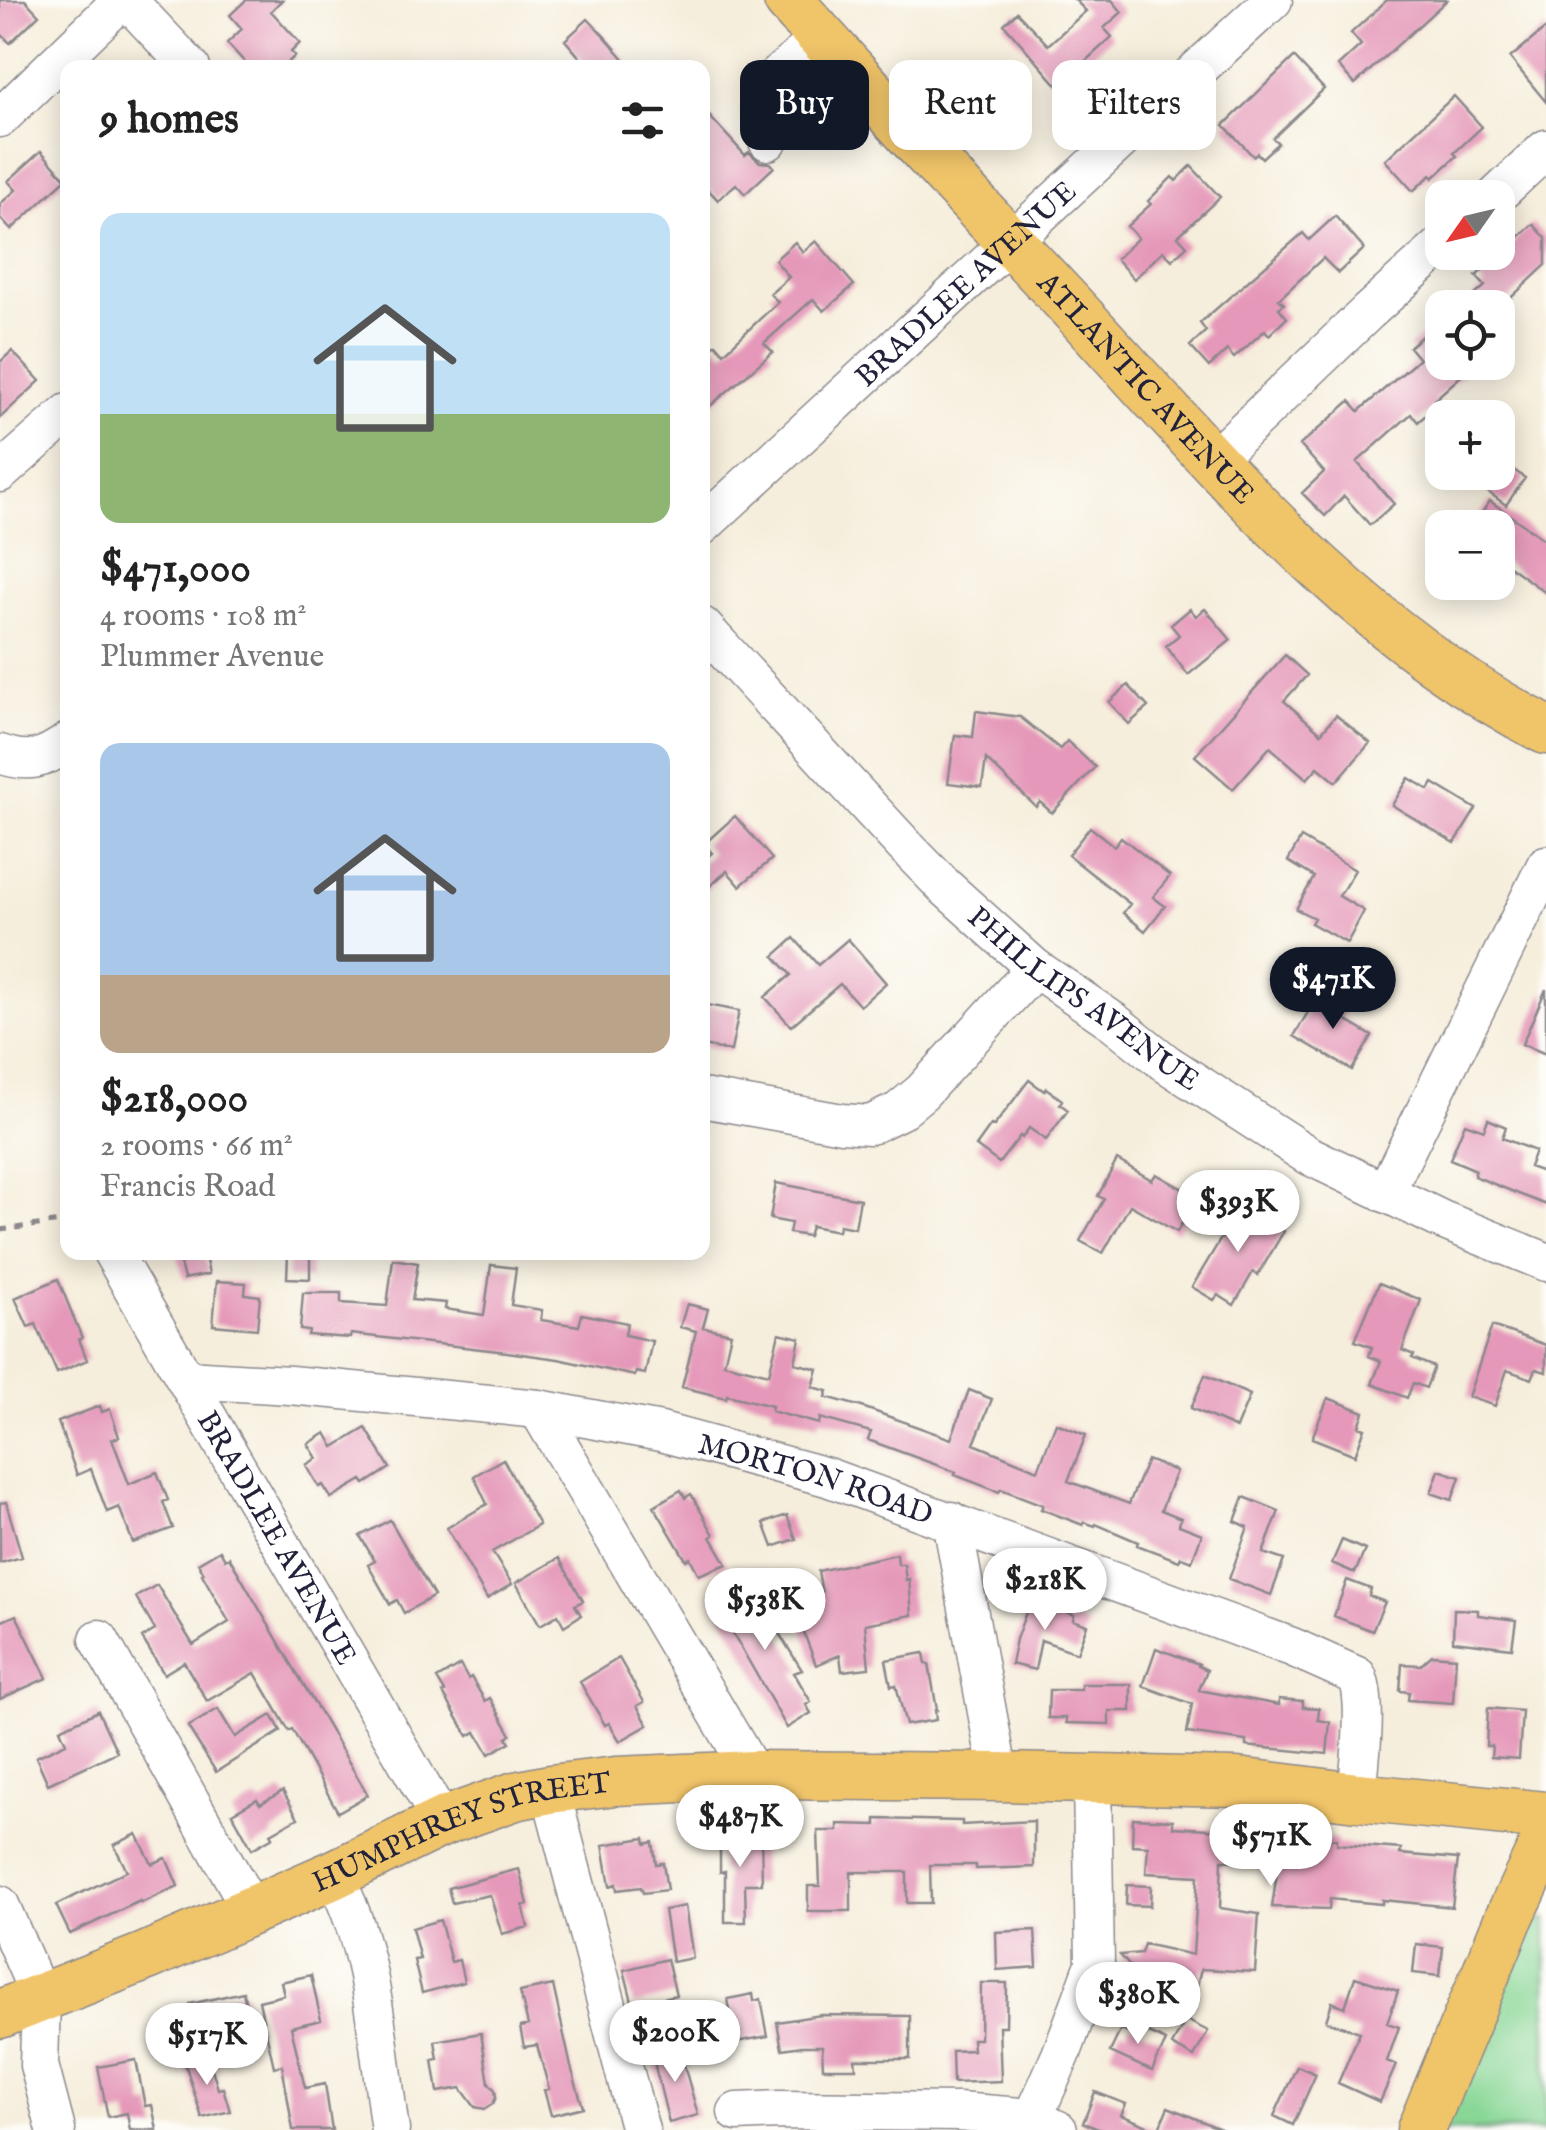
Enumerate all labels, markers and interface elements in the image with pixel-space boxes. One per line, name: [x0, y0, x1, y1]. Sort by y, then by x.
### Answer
chip: Buy: [740, 60, 869, 150]
chip: Rent: [889, 60, 1032, 150]
chip: Filters: [1052, 60, 1216, 150]
icon: filters: [615, 93, 670, 148]
text: 9 homes: [100, 94, 239, 147]
street label: BRADLEE AVENUE: [848, 174, 1085, 396]
north arrow: [1425, 180, 1515, 270]
map controls: [1425, 180, 1515, 600]
street label: ATLANTIC AVENUE: [1027, 264, 1262, 513]
icon: home: [295, 278, 475, 458]
button: locate: [1425, 290, 1515, 380]
button: +: [1425, 400, 1515, 490]
button: −: [1425, 510, 1515, 600]
text: $471,000: [100, 543, 251, 596]
text: 4 rooms · 108 m²: [100, 596, 307, 637]
text: Plummer Avenue: [100, 637, 324, 678]
icon: home: [295, 808, 475, 988]
street label: PHILLIPS AVENUE: [959, 899, 1206, 1101]
pin: $471K: [1263, 947, 1403, 1032]
text: $471K: [1292, 959, 1374, 1000]
text: $218,000: [100, 1073, 248, 1126]
text: 2 rooms · 66 m²: [100, 1126, 293, 1167]
text: Francis Road: [100, 1167, 275, 1208]
pin: $393K: [1168, 1170, 1308, 1255]
text: $393K: [1199, 1182, 1277, 1223]
street label: BRADLEE AVENUE: [187, 1405, 364, 1672]
street label: MORTON ROAD: [694, 1426, 938, 1535]
pin: $218K: [975, 1548, 1115, 1633]
text: $218K: [1005, 1560, 1085, 1601]
pin: $538K: [695, 1568, 835, 1653]
text: $538K: [727, 1580, 803, 1621]
street label: HUMPHREY STREET: [307, 1765, 613, 1903]
pin: $487K: [670, 1785, 810, 1870]
text: $487K: [698, 1797, 782, 1838]
pin: $571K: [1201, 1804, 1341, 1889]
text: $571K: [1231, 1816, 1311, 1857]
pin: $380K: [1068, 1962, 1208, 2047]
text: $380K: [1097, 1974, 1179, 2015]
pin: $200K: [605, 2000, 745, 2085]
pin: $517K: [137, 2003, 277, 2088]
text: $200K: [631, 2012, 719, 2053]
text: $517K: [167, 2015, 247, 2056]

